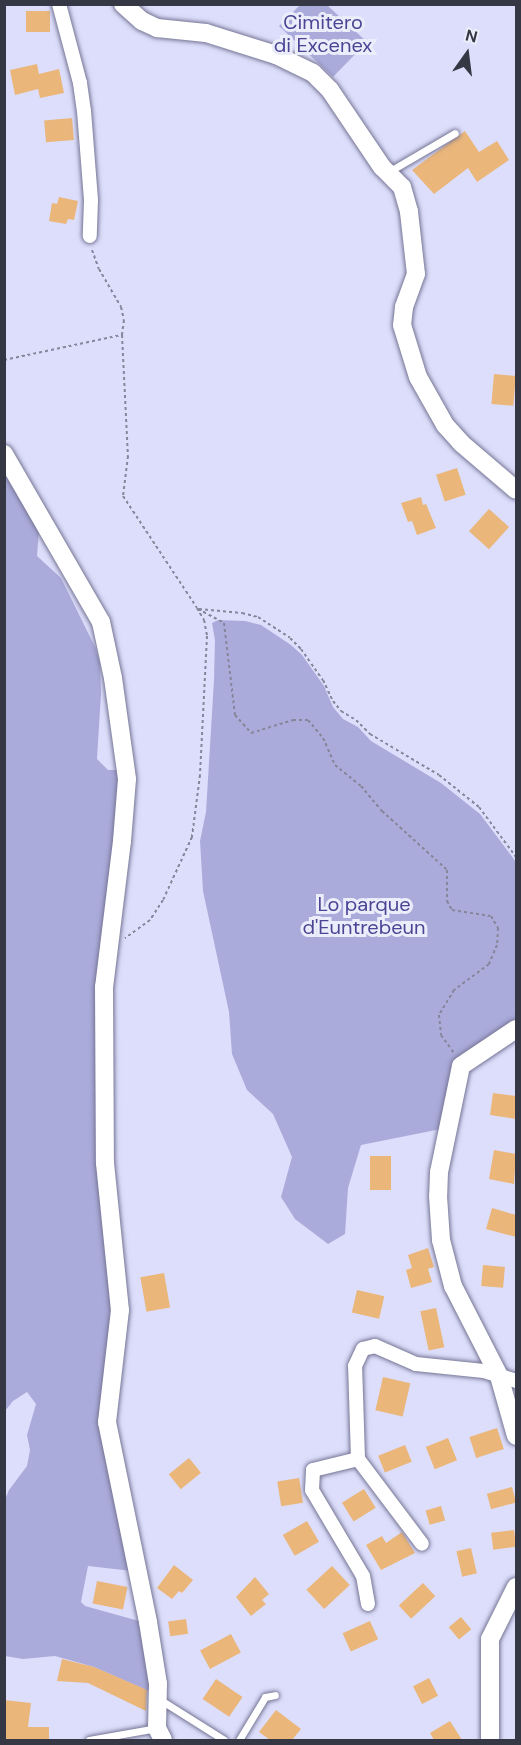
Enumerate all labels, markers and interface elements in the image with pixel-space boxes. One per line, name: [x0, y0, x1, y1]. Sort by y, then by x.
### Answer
park label: Cimitero di Excenex: [274, 11, 372, 58]
north arrow: [437, 24, 497, 84]
text: N: [463, 24, 480, 48]
park label: Lo parque d'Euntrebeun: [303, 893, 425, 940]

